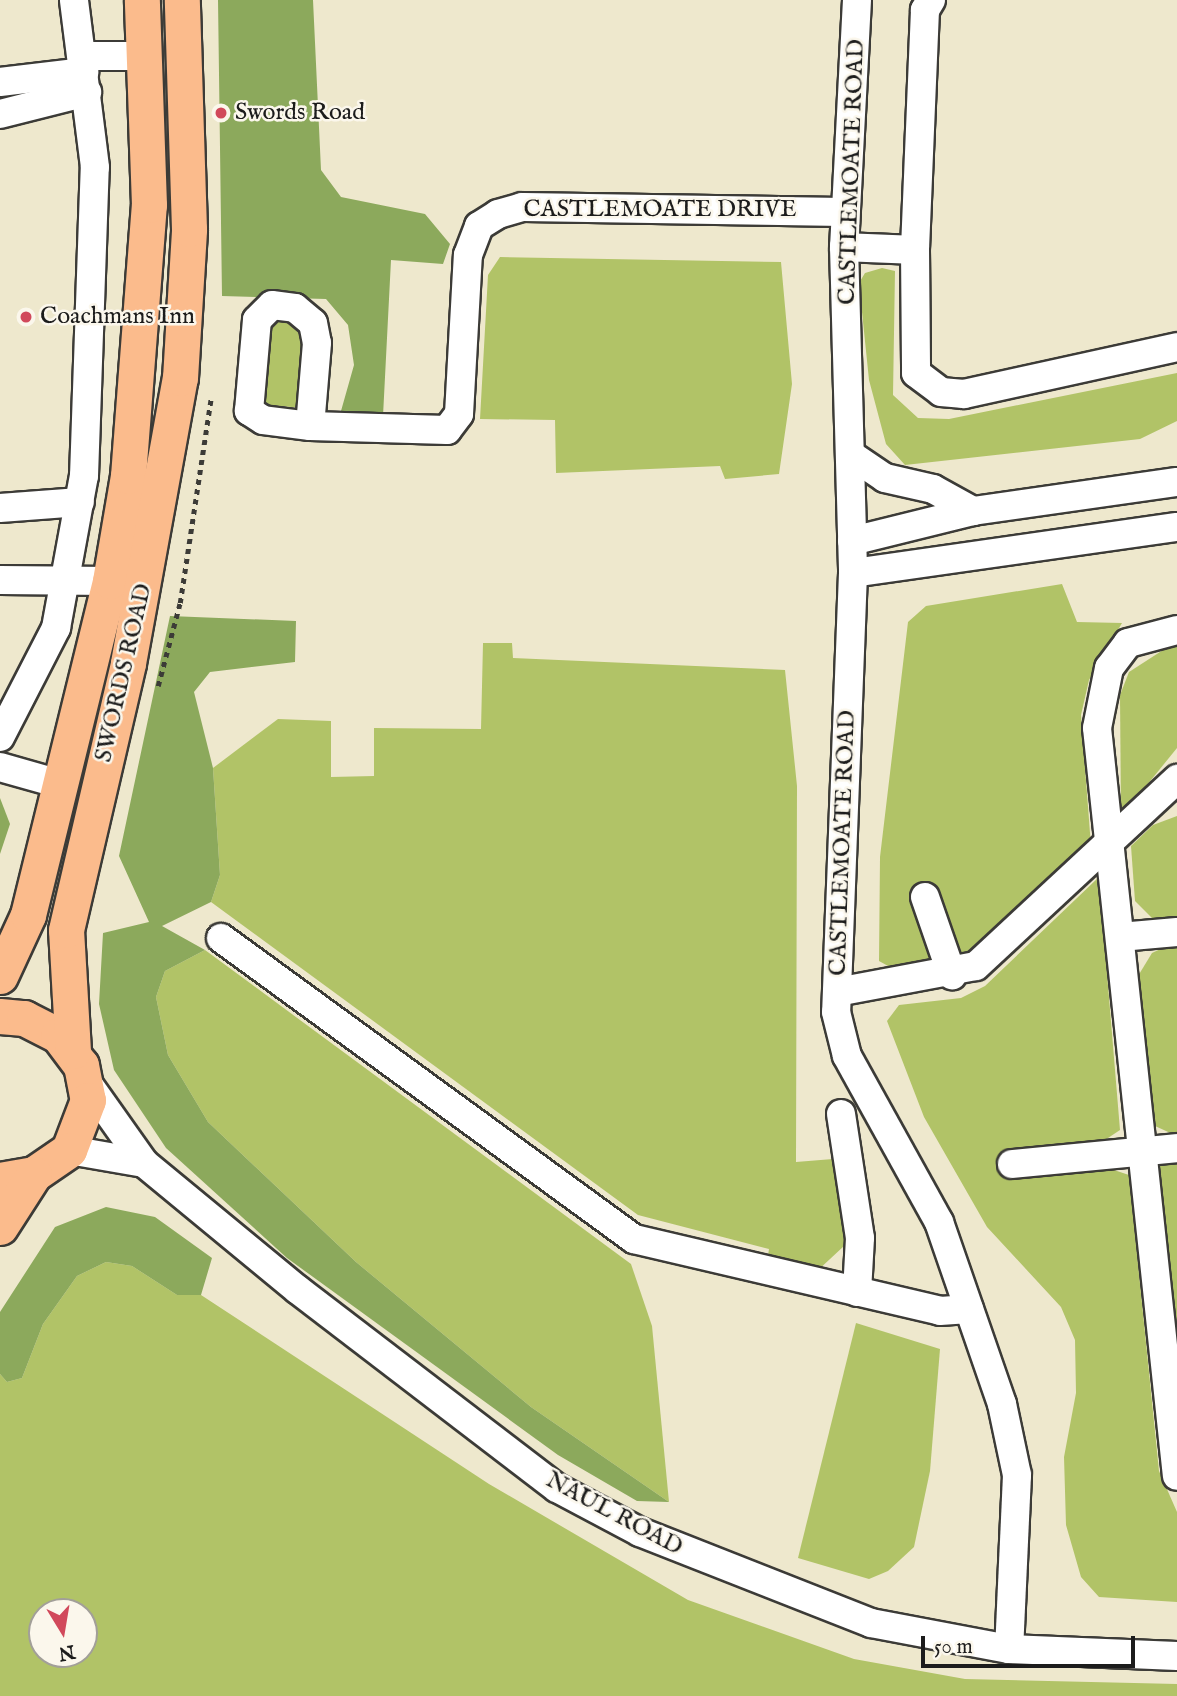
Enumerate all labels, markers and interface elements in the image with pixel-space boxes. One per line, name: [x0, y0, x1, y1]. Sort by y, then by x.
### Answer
street label: CASTLEMOATE ROAD: [833, 39, 871, 305]
place label: Swords Road: [235, 99, 365, 127]
marker: Swords Road: [213, 105, 229, 121]
street label: CASTLEMOATE DRIVE: [523, 196, 797, 224]
place label: Coachmans Inn: [40, 303, 195, 331]
marker: Coachmans Inn: [18, 309, 34, 325]
street label: SWORDS ROAD: [89, 581, 159, 765]
street label: CASTLEMOATE ROAD: [824, 710, 862, 976]
street label: NAUL ROAD: [541, 1466, 687, 1562]
north arrow: [28, 1598, 98, 1668]
scale bar: [925, 1622, 1138, 1666]
text: 50 m: [934, 1634, 973, 1661]
text: N: [56, 1638, 77, 1665]

